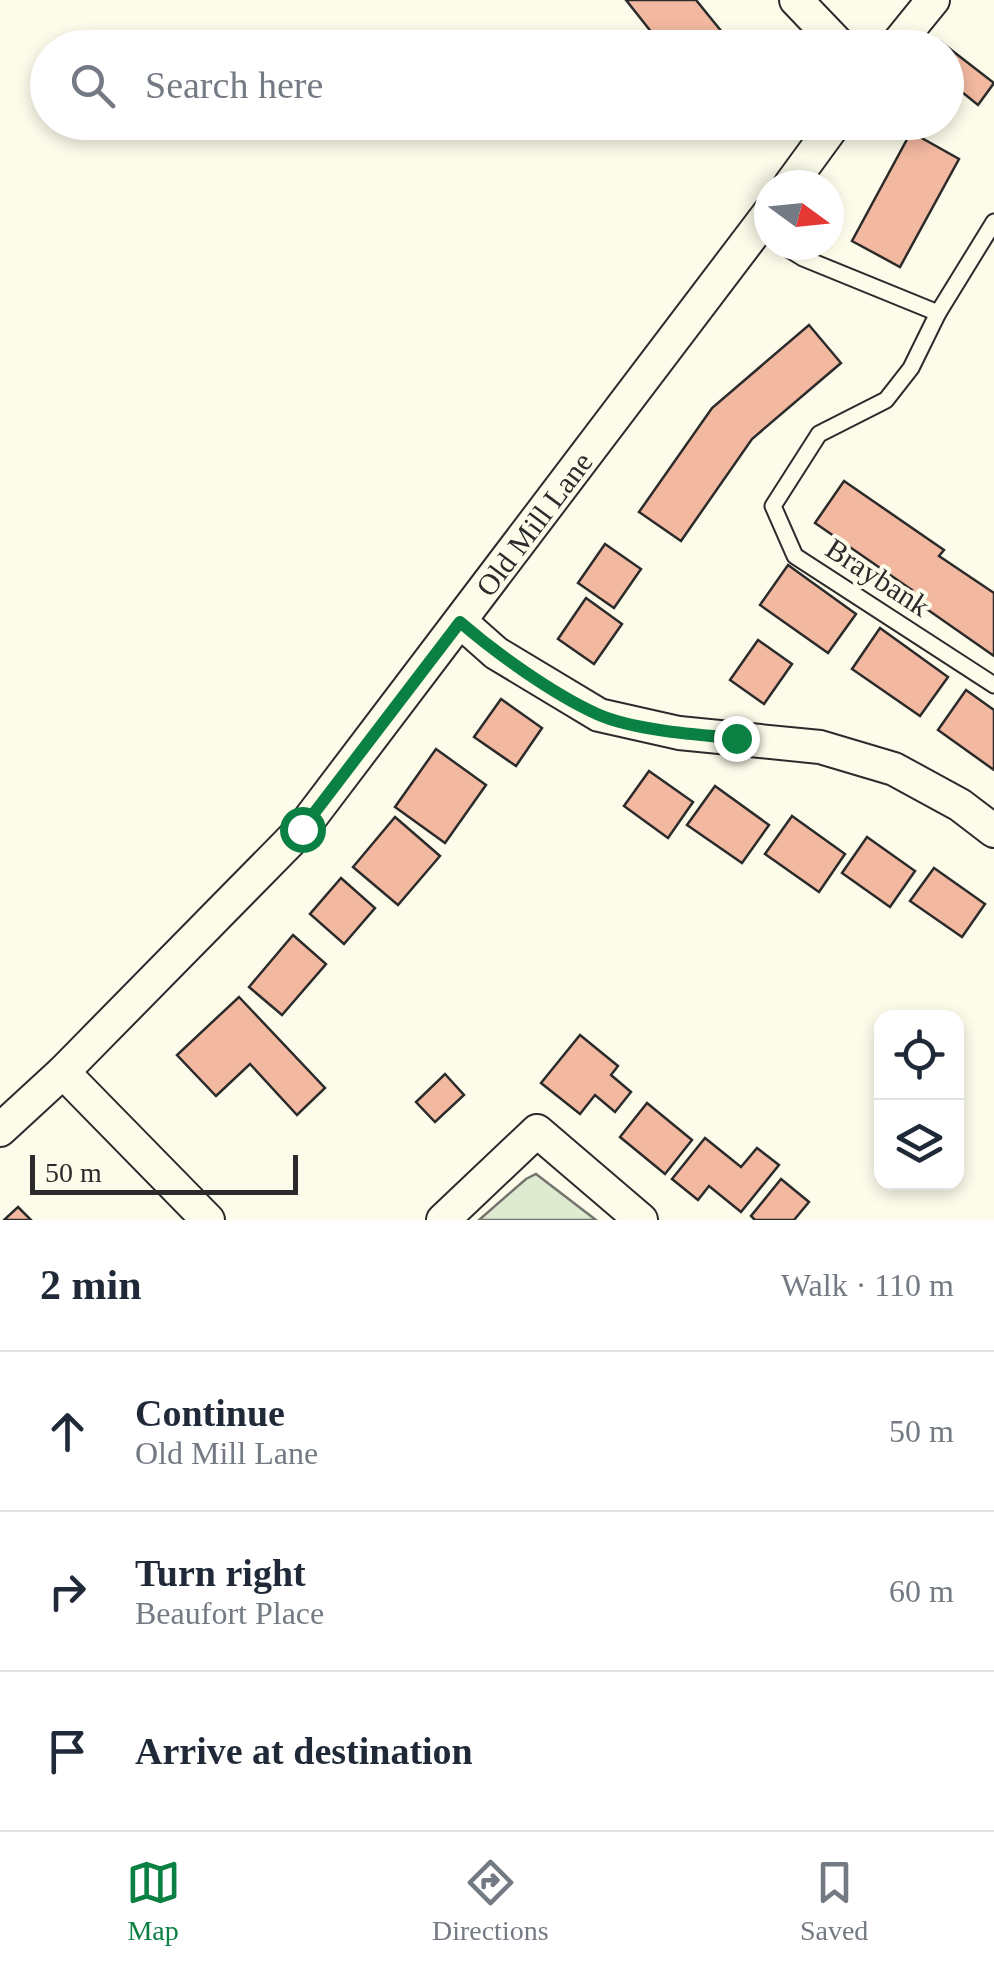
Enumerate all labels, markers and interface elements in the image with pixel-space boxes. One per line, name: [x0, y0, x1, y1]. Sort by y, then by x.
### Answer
search box: [30, 30, 964, 140]
icon: search: [65, 58, 120, 113]
text: Search here: [145, 64, 323, 106]
north arrow: [754, 170, 844, 260]
street label: Old Mill Lane: [469, 446, 599, 602]
street label: Braybank: [820, 531, 936, 623]
route end: [714, 716, 760, 762]
route start: [280, 807, 326, 853]
map controls: [874, 1010, 964, 1190]
button: locate: [874, 1010, 964, 1100]
button: layers: [874, 1100, 964, 1190]
scale bar: [30, 1150, 298, 1194]
text: 50 m: [45, 1157, 102, 1188]
text: 2 min: [40, 1262, 142, 1308]
text: Walk · 110 m: [781, 1267, 954, 1303]
text: Continue: [135, 1392, 285, 1434]
icon: ahead: [40, 1404, 95, 1459]
text: 50 m: [889, 1413, 954, 1449]
text: Old Mill Lane: [135, 1435, 318, 1471]
text: Turn right: [135, 1552, 306, 1594]
icon: right: [40, 1564, 95, 1619]
text: 60 m: [889, 1573, 954, 1609]
text: Beaufort Place: [135, 1595, 324, 1631]
icon: arrive: [40, 1724, 95, 1779]
text: Arrive at destination: [135, 1730, 473, 1772]
tab: Map: [126, 1855, 181, 1947]
tab: Directions: [432, 1855, 549, 1947]
tab: Saved: [800, 1855, 868, 1947]

